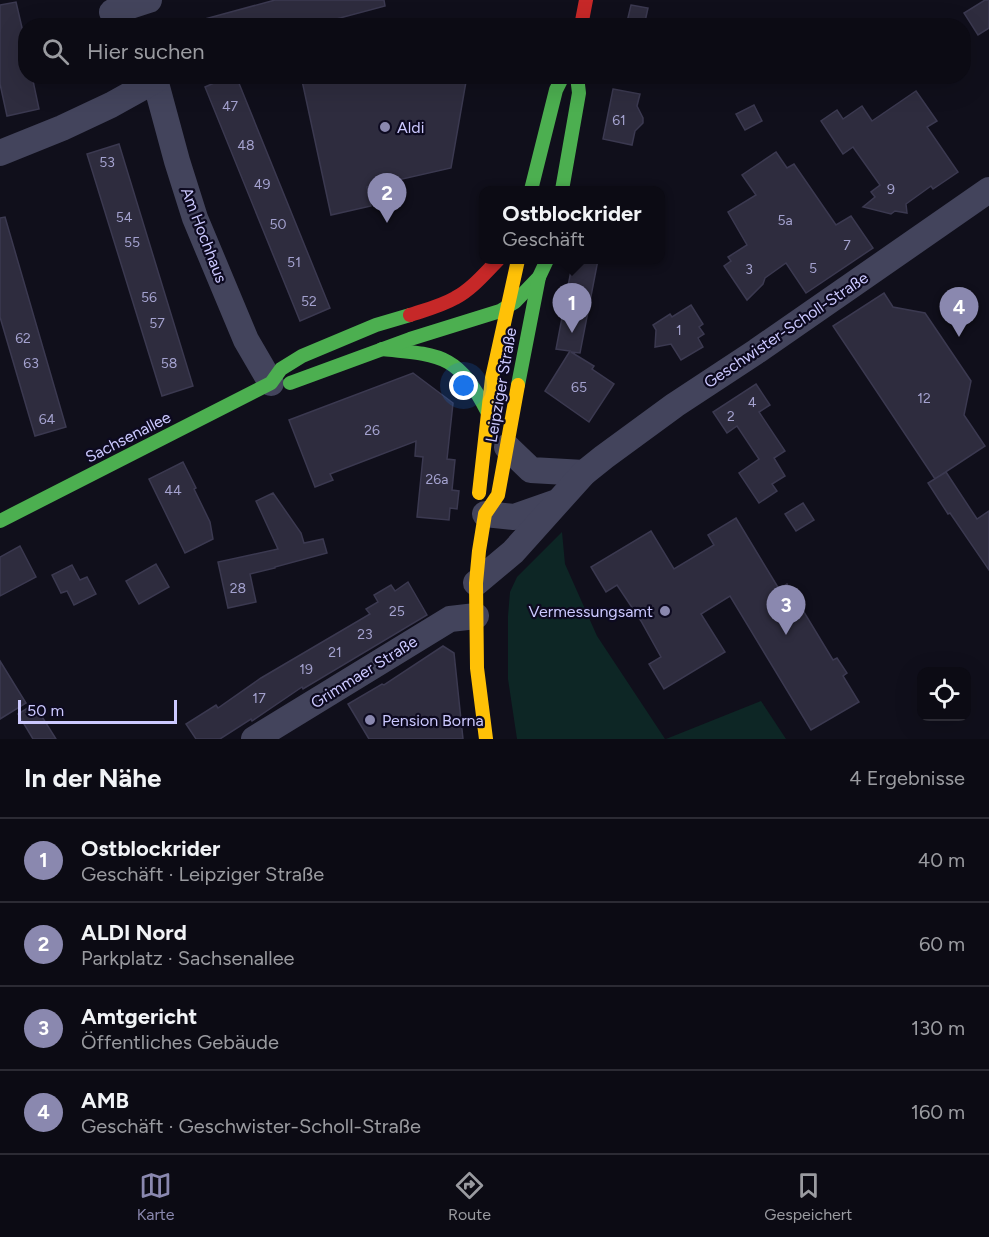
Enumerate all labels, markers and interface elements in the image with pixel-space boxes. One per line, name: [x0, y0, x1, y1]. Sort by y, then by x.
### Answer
search box: [18, 18, 971, 84]
icon: search: [39, 35, 72, 68]
text: Hier suchen: [87, 38, 205, 65]
house number: 47: [222, 98, 239, 115]
house number: 61: [612, 112, 626, 129]
place label: Aldi: [397, 118, 424, 137]
marker: Aldi: [378, 120, 392, 134]
house number: 48: [237, 137, 255, 154]
house number: 53: [99, 154, 115, 171]
pin: 2: [368, 174, 406, 223]
house number: 49: [254, 176, 270, 193]
house number: 9: [887, 181, 895, 198]
street label: Am Hochhaus: [177, 185, 231, 285]
popup: [479, 186, 665, 264]
text: Ostblockrider: [502, 200, 642, 227]
house number: 54: [116, 209, 133, 226]
house number: 5a: [777, 212, 793, 229]
house number: 50: [269, 216, 287, 233]
text: Geschäft: [502, 227, 585, 251]
house number: 55: [124, 234, 140, 251]
house number: 7: [843, 237, 851, 254]
house number: 51: [287, 254, 301, 271]
house number: 5: [809, 260, 817, 277]
house number: 3: [745, 261, 753, 278]
street label: Geschwister-Scholl-Straße: [700, 268, 872, 392]
pin: 1: [552, 284, 592, 333]
pin: 4: [940, 288, 978, 337]
house number: 56: [141, 289, 157, 306]
house number: 52: [301, 293, 317, 310]
house number: 57: [149, 315, 165, 332]
house number: 1: [676, 322, 682, 339]
street label: Leipziger Straße: [482, 326, 521, 444]
house number: 62: [15, 330, 31, 347]
house number: 63: [23, 355, 39, 372]
house number: 58: [161, 355, 177, 372]
your location: [449, 371, 478, 400]
house number: 65: [571, 379, 587, 396]
house number: 12: [917, 390, 931, 407]
house number: 4: [748, 394, 757, 411]
street label: Sachsenallee: [82, 407, 174, 467]
house number: 2: [727, 408, 735, 425]
house number: 64: [39, 411, 56, 428]
house number: 26: [364, 422, 380, 439]
house number: 26a: [426, 471, 448, 488]
house number: 44: [164, 482, 182, 499]
house number: 28: [230, 580, 246, 597]
pin: 3: [766, 586, 806, 635]
place label: Vermessungsamt: [529, 602, 653, 621]
house number: 25: [389, 603, 405, 620]
marker: Vermessungsamt: [658, 604, 672, 618]
house number: 23: [357, 626, 373, 643]
street label: Grimmaer Straße: [307, 631, 421, 712]
house number: 21: [328, 644, 342, 661]
house number: 19: [299, 661, 313, 678]
map controls: [917, 667, 971, 721]
button: locate: [917, 667, 971, 721]
house number: 17: [252, 690, 266, 707]
scale bar: [18, 697, 177, 724]
text: 50 m: [27, 701, 64, 720]
place label: Pension Borna: [382, 711, 484, 730]
marker: Pension Borna: [363, 713, 377, 727]
text: In der Nähe: [24, 762, 161, 794]
text: 4 Ergebnisse: [849, 766, 965, 790]
text: Ostblockrider: [81, 835, 220, 862]
text: 1: [39, 848, 48, 872]
text: 40 m: [918, 848, 965, 872]
text: Geschäft · Leipziger Straße: [81, 862, 324, 886]
text: ALDI Nord: [81, 919, 187, 946]
text: 2: [38, 932, 49, 956]
text: 60 m: [919, 932, 965, 956]
text: Parkplatz · Sachsenallee: [81, 946, 295, 970]
text: Amtgericht: [81, 1003, 197, 1030]
text: 3: [38, 1016, 49, 1040]
text: 130 m: [911, 1016, 965, 1040]
text: Öffentliches Gebäude: [81, 1030, 279, 1054]
text: AMB: [81, 1087, 129, 1114]
text: 4: [37, 1100, 50, 1124]
text: 160 m: [911, 1100, 965, 1124]
text: Geschäft · Geschwister-Scholl-Straße: [81, 1114, 421, 1138]
tab: Karte: [137, 1169, 175, 1224]
tab: Route: [448, 1169, 491, 1224]
tab: Gespeichert: [764, 1169, 852, 1224]

